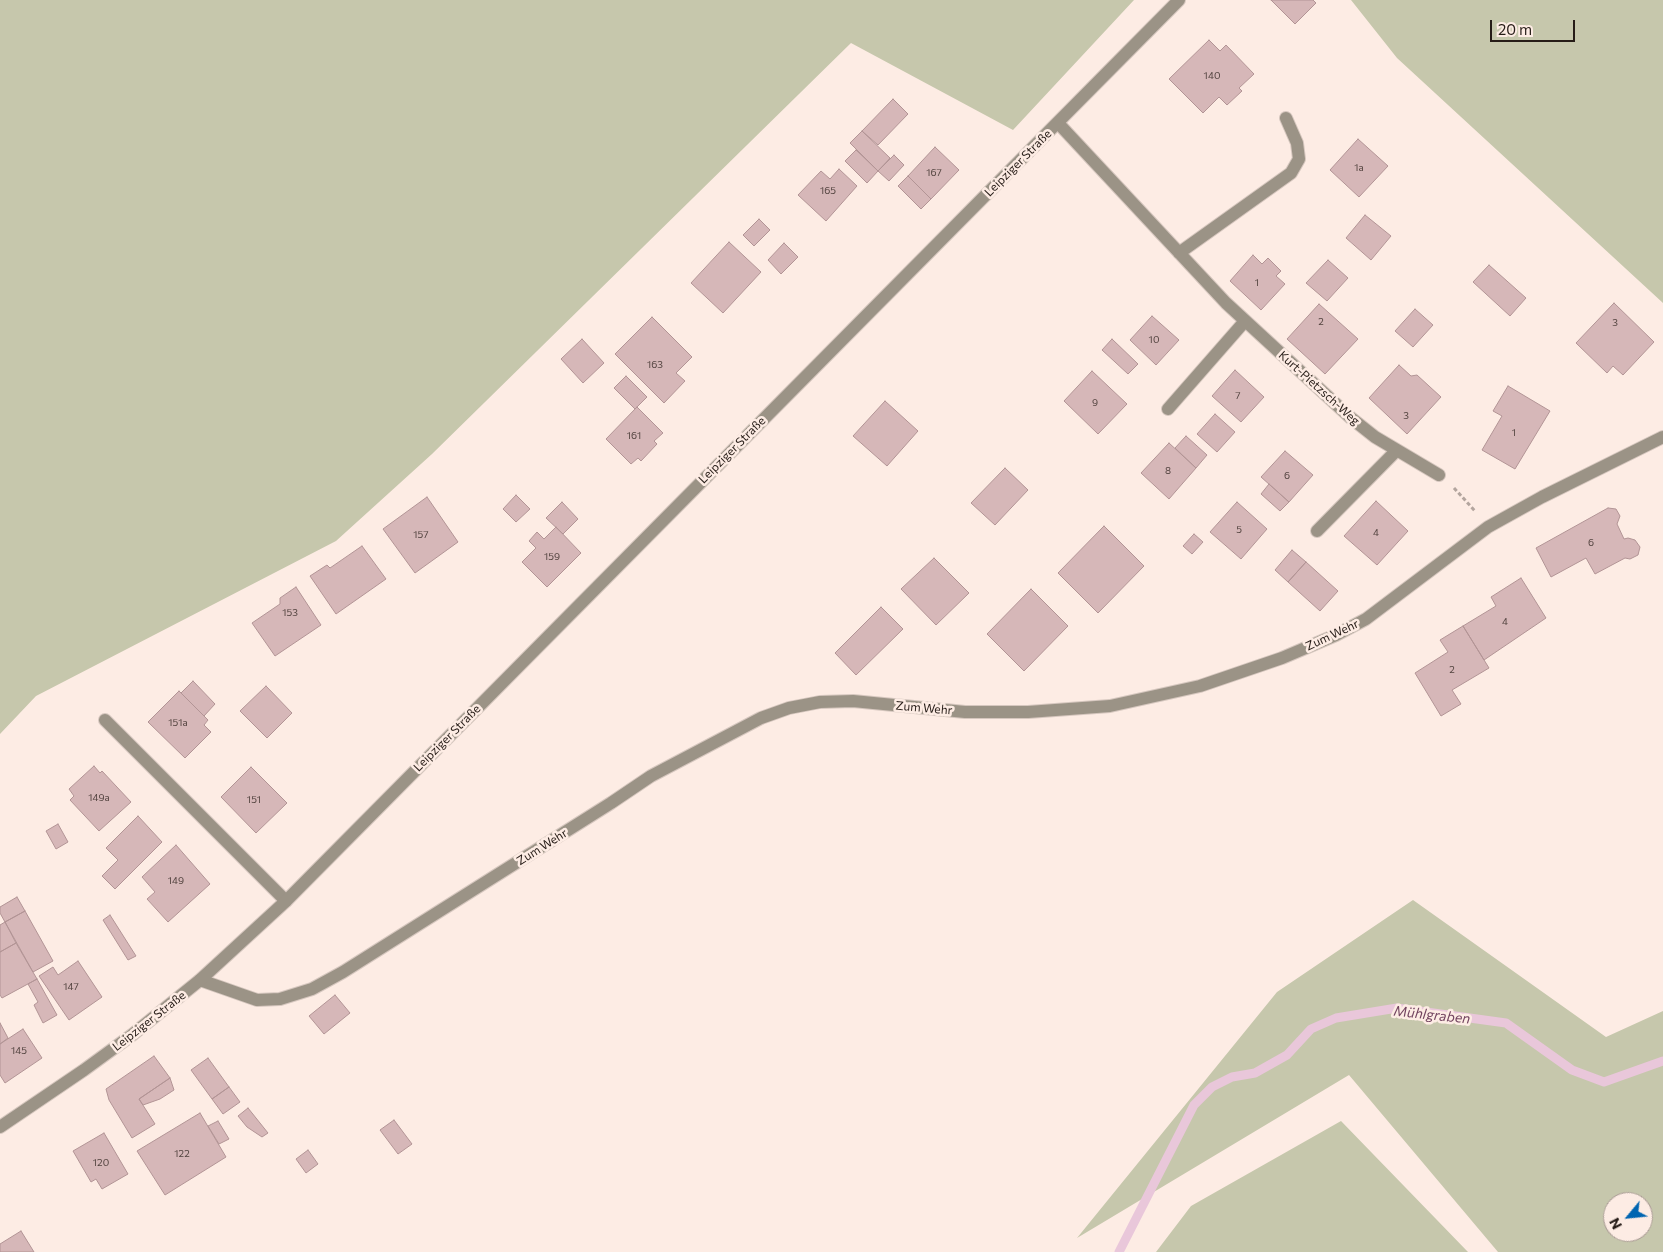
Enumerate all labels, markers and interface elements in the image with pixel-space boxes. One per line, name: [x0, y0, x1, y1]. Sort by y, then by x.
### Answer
scale bar: [1493, 10, 1578, 42]
text: 20 m: [1498, 20, 1532, 38]
house number: 140: [1204, 70, 1220, 82]
street label: Leipziger Straße: [982, 127, 1054, 199]
house number: 1a: [1354, 162, 1364, 174]
house number: 167: [926, 167, 942, 179]
house number: 165: [820, 185, 836, 197]
house number: 1: [1255, 277, 1259, 289]
house number: 2: [1318, 316, 1324, 328]
house number: 3: [1612, 317, 1618, 329]
house number: 10: [1149, 334, 1159, 346]
street label: Kurt-Pietzsch-Weg: [1276, 348, 1362, 428]
house number: 163: [647, 359, 663, 371]
house number: 7: [1235, 390, 1241, 402]
house number: 9: [1092, 397, 1098, 409]
house number: 3: [1403, 410, 1409, 422]
street label: Leipziger Straße: [696, 414, 768, 486]
house number: 1: [1512, 427, 1516, 439]
house number: 161: [627, 430, 641, 442]
house number: 8: [1165, 465, 1171, 477]
house number: 6: [1284, 470, 1290, 482]
house number: 5: [1236, 524, 1242, 536]
house number: 4: [1373, 527, 1379, 539]
house number: 157: [413, 529, 429, 541]
house number: 6: [1588, 537, 1594, 549]
house number: 159: [544, 551, 560, 563]
house number: 153: [282, 607, 298, 619]
street label: Zum Wehr: [1303, 616, 1361, 654]
house number: 4: [1502, 616, 1508, 628]
house number: 2: [1449, 664, 1455, 676]
street label: Zum Wehr: [895, 698, 953, 718]
street label: Leipziger Straße: [411, 702, 483, 774]
house number: 151a: [168, 717, 188, 729]
house number: 149a: [88, 792, 110, 804]
house number: 151: [247, 794, 261, 806]
street label: Zum Wehr: [514, 826, 570, 868]
house number: 149: [168, 875, 184, 887]
house number: 147: [63, 981, 79, 993]
street label: Leipziger Straße: [110, 988, 188, 1054]
water label: Mühlgraben: [1393, 1003, 1471, 1027]
house number: 145: [11, 1045, 27, 1057]
house number: 122: [174, 1148, 190, 1160]
house number: 120: [93, 1157, 109, 1169]
north arrow: [1603, 1192, 1653, 1242]
text: N: [1605, 1215, 1625, 1232]

